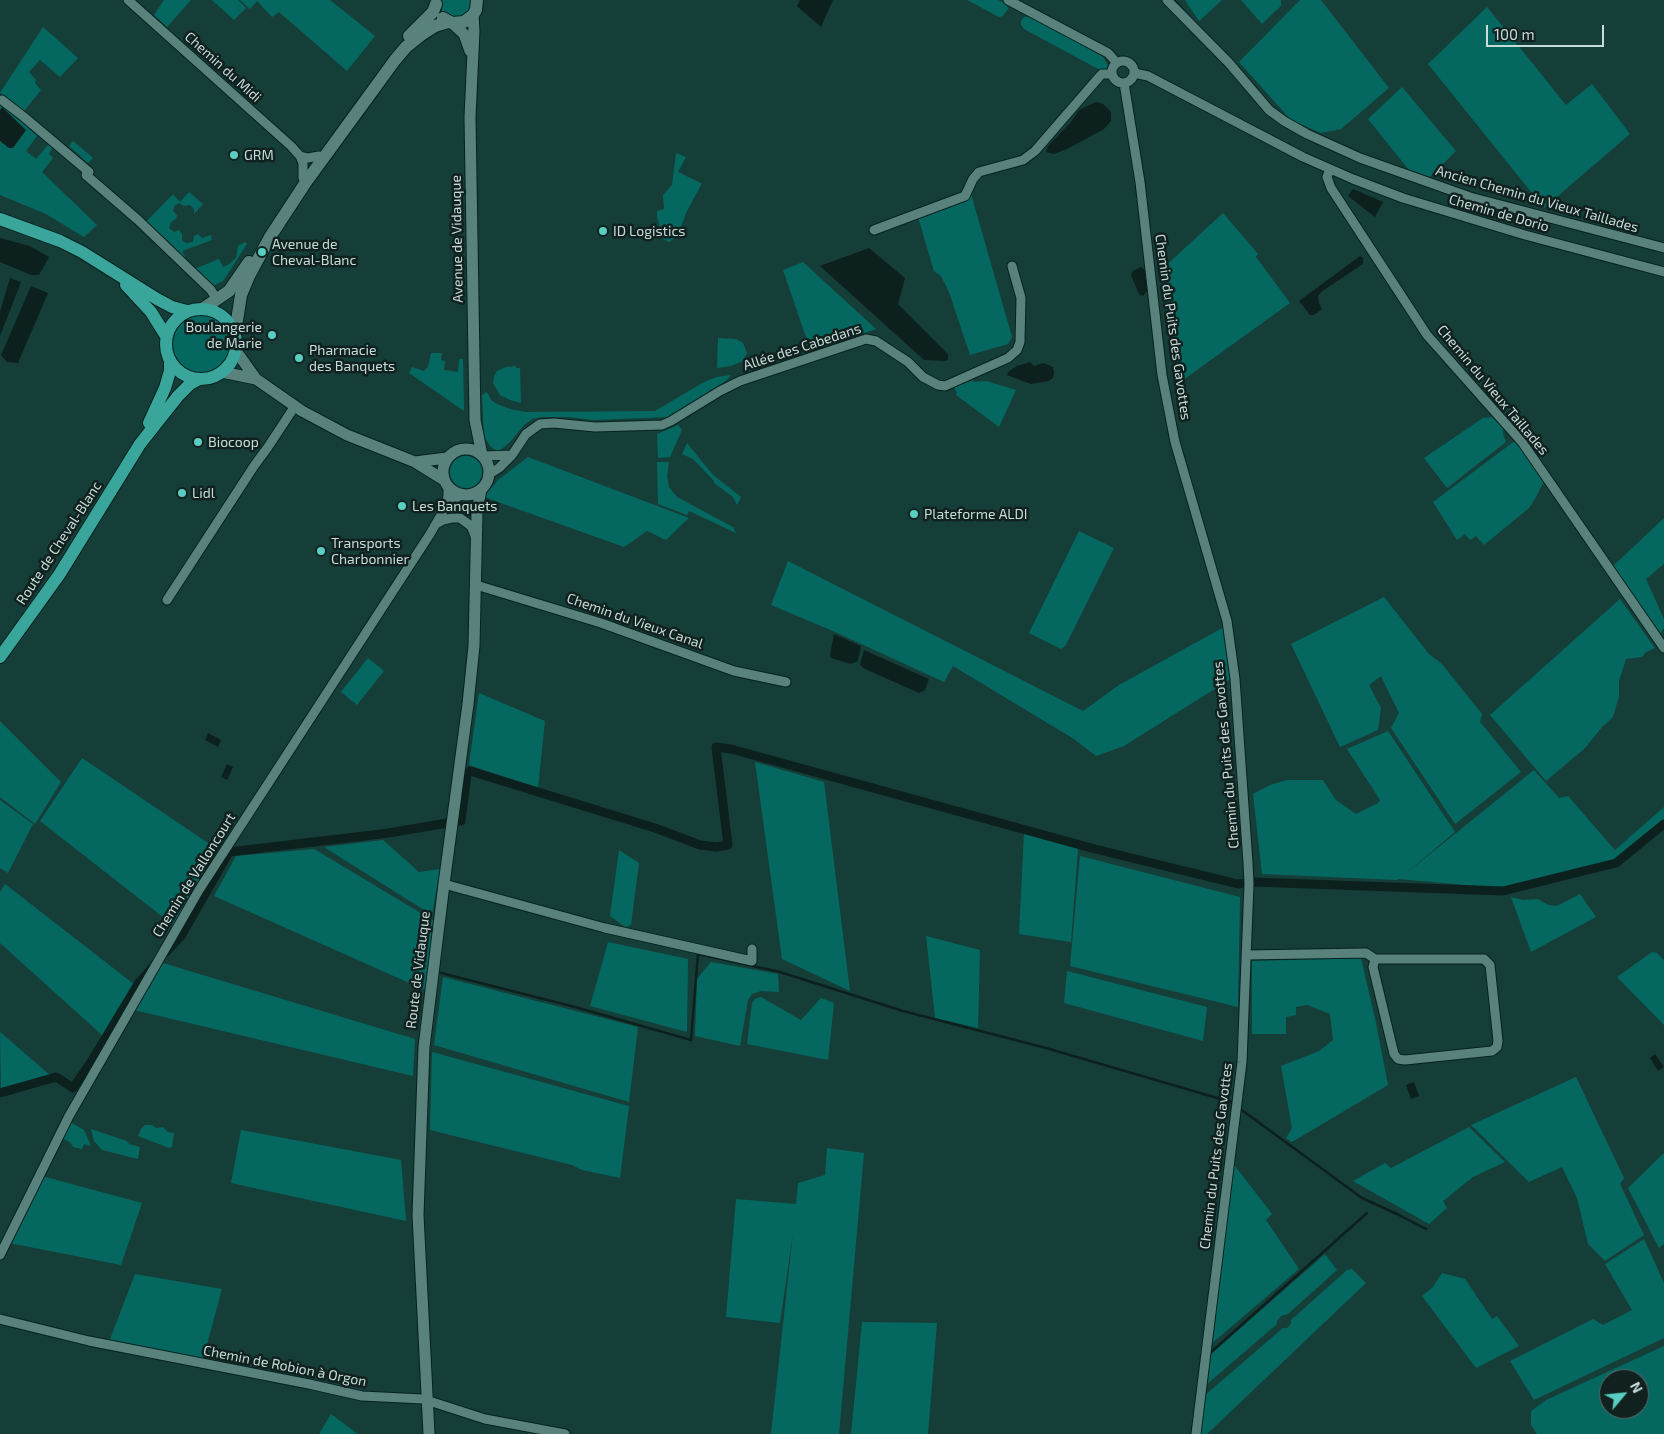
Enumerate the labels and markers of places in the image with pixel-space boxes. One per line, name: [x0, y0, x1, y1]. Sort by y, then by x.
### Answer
place label: GRM: [244, 147, 274, 163]
marker: GRM: [228, 149, 240, 161]
place label: ID Logistics: [613, 223, 685, 239]
marker: ID Logistics: [597, 225, 609, 237]
place label: Avenue de Cheval-Blanc: [272, 236, 356, 268]
marker: Avenue de Cheval-Blanc: [256, 246, 268, 258]
place label: Boulangerie de Marie: [186, 319, 262, 352]
marker: Boulangerie de Marie: [266, 329, 278, 341]
place label: Pharmacie des Banquets: [309, 342, 395, 374]
marker: Pharmacie des Banquets: [293, 352, 305, 364]
place label: Biocoop: [208, 434, 259, 450]
marker: Biocoop: [192, 436, 204, 448]
place label: Lidl: [192, 485, 215, 501]
marker: Lidl: [176, 487, 188, 499]
place label: Les Banquets: [412, 498, 497, 514]
marker: Les Banquets: [396, 500, 408, 512]
place label: Plateforme ALDI: [924, 506, 1028, 522]
marker: Plateforme ALDI: [908, 508, 920, 520]
place label: Transports Charbonnier: [331, 535, 409, 568]
marker: Transports Charbonnier: [315, 545, 327, 557]

